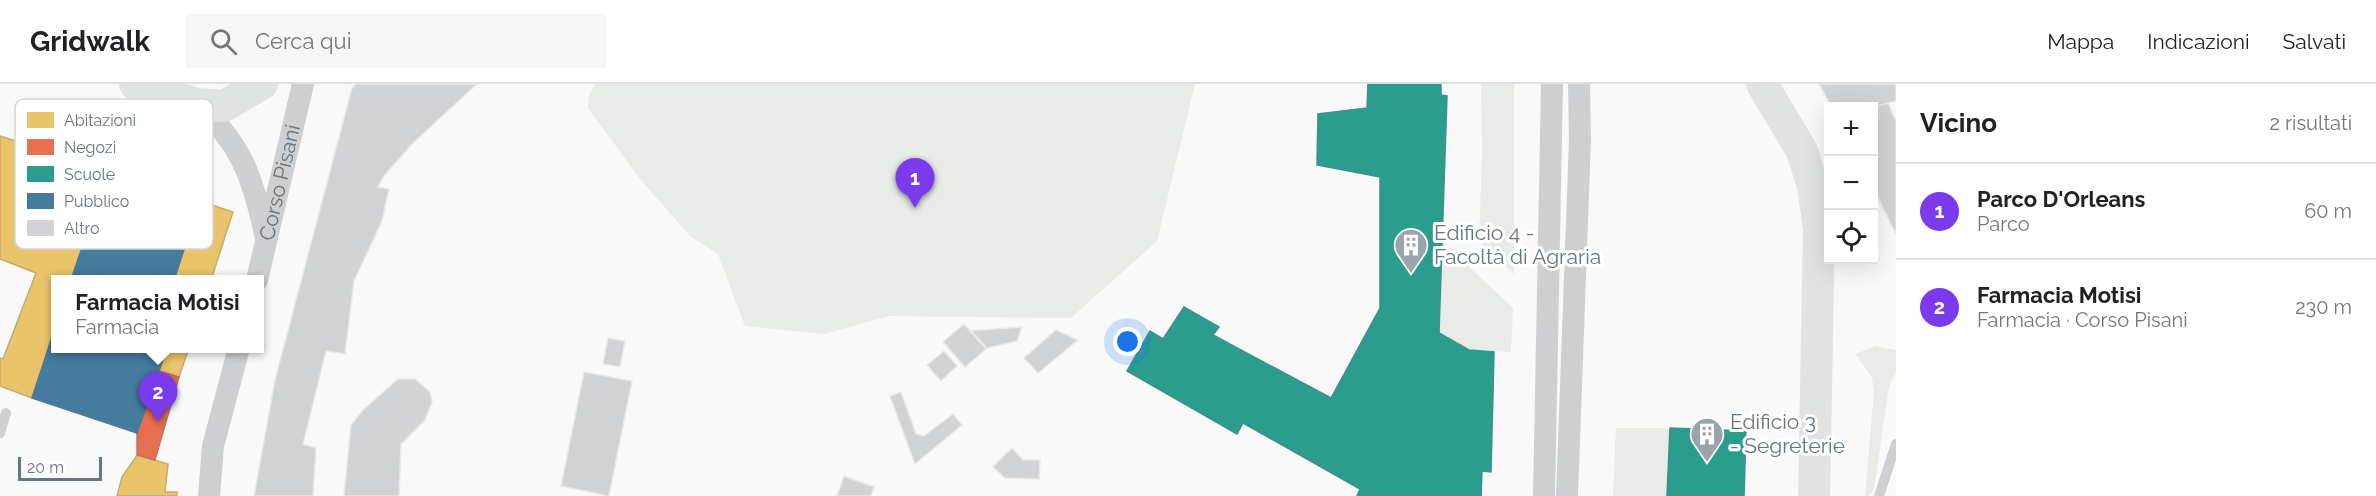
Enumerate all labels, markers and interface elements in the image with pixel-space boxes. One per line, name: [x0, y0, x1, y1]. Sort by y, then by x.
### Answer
search box: [186, 14, 606, 68]
text: Gridwalk: [30, 25, 150, 58]
icon: search: [207, 25, 240, 58]
text: Cerca qui: [255, 28, 351, 54]
text: Mappa: [2047, 29, 2114, 54]
text: Indicazioni: [2147, 29, 2250, 54]
text: Salvati: [2283, 29, 2346, 54]
legend: [15, 99, 213, 249]
map controls: [1824, 102, 1878, 264]
button: +: [1824, 102, 1878, 156]
text: Vicino: [1920, 108, 1997, 138]
text: Abitazioni: [64, 111, 136, 130]
text: 2 risultati: [2270, 111, 2352, 135]
street label: Corso Pisani: [254, 122, 305, 243]
text: Negozi: [64, 138, 116, 157]
button: −: [1824, 156, 1878, 210]
pin: 1: [896, 158, 934, 208]
text: Scuole: [64, 165, 115, 184]
text: Parco D'Orleans: [1977, 186, 2145, 212]
text: Pubblico: [64, 192, 129, 211]
text: 1: [1935, 199, 1944, 223]
text: 60 m: [2304, 199, 2352, 223]
button: locate: [1824, 210, 1878, 264]
text: Parco: [1977, 212, 2030, 236]
text: Altro: [64, 219, 99, 238]
place label: Edificio 4 - Facoltà di Agraria: [1434, 220, 1601, 269]
building icon: Edificio 4 - Facoltà di Agraria: [1393, 227, 1429, 274]
popup: [51, 275, 264, 353]
text: Farmacia Motisi: [1977, 282, 2141, 308]
text: Farmacia Motisi: [75, 289, 240, 315]
text: 2: [1934, 295, 1945, 319]
text: 230 m: [2295, 295, 2352, 319]
text: Farmacia · Corso Pisani: [1977, 308, 2188, 332]
text: Farmacia: [75, 315, 159, 339]
your location: [1113, 327, 1142, 356]
pin: 2: [138, 372, 178, 422]
place label: Edificio 3 - Segreterie: [1730, 409, 1845, 458]
building icon: Edificio 3 - Segreterie: [1689, 416, 1725, 463]
scale bar: [18, 454, 102, 482]
text: 20 m: [27, 458, 64, 477]

